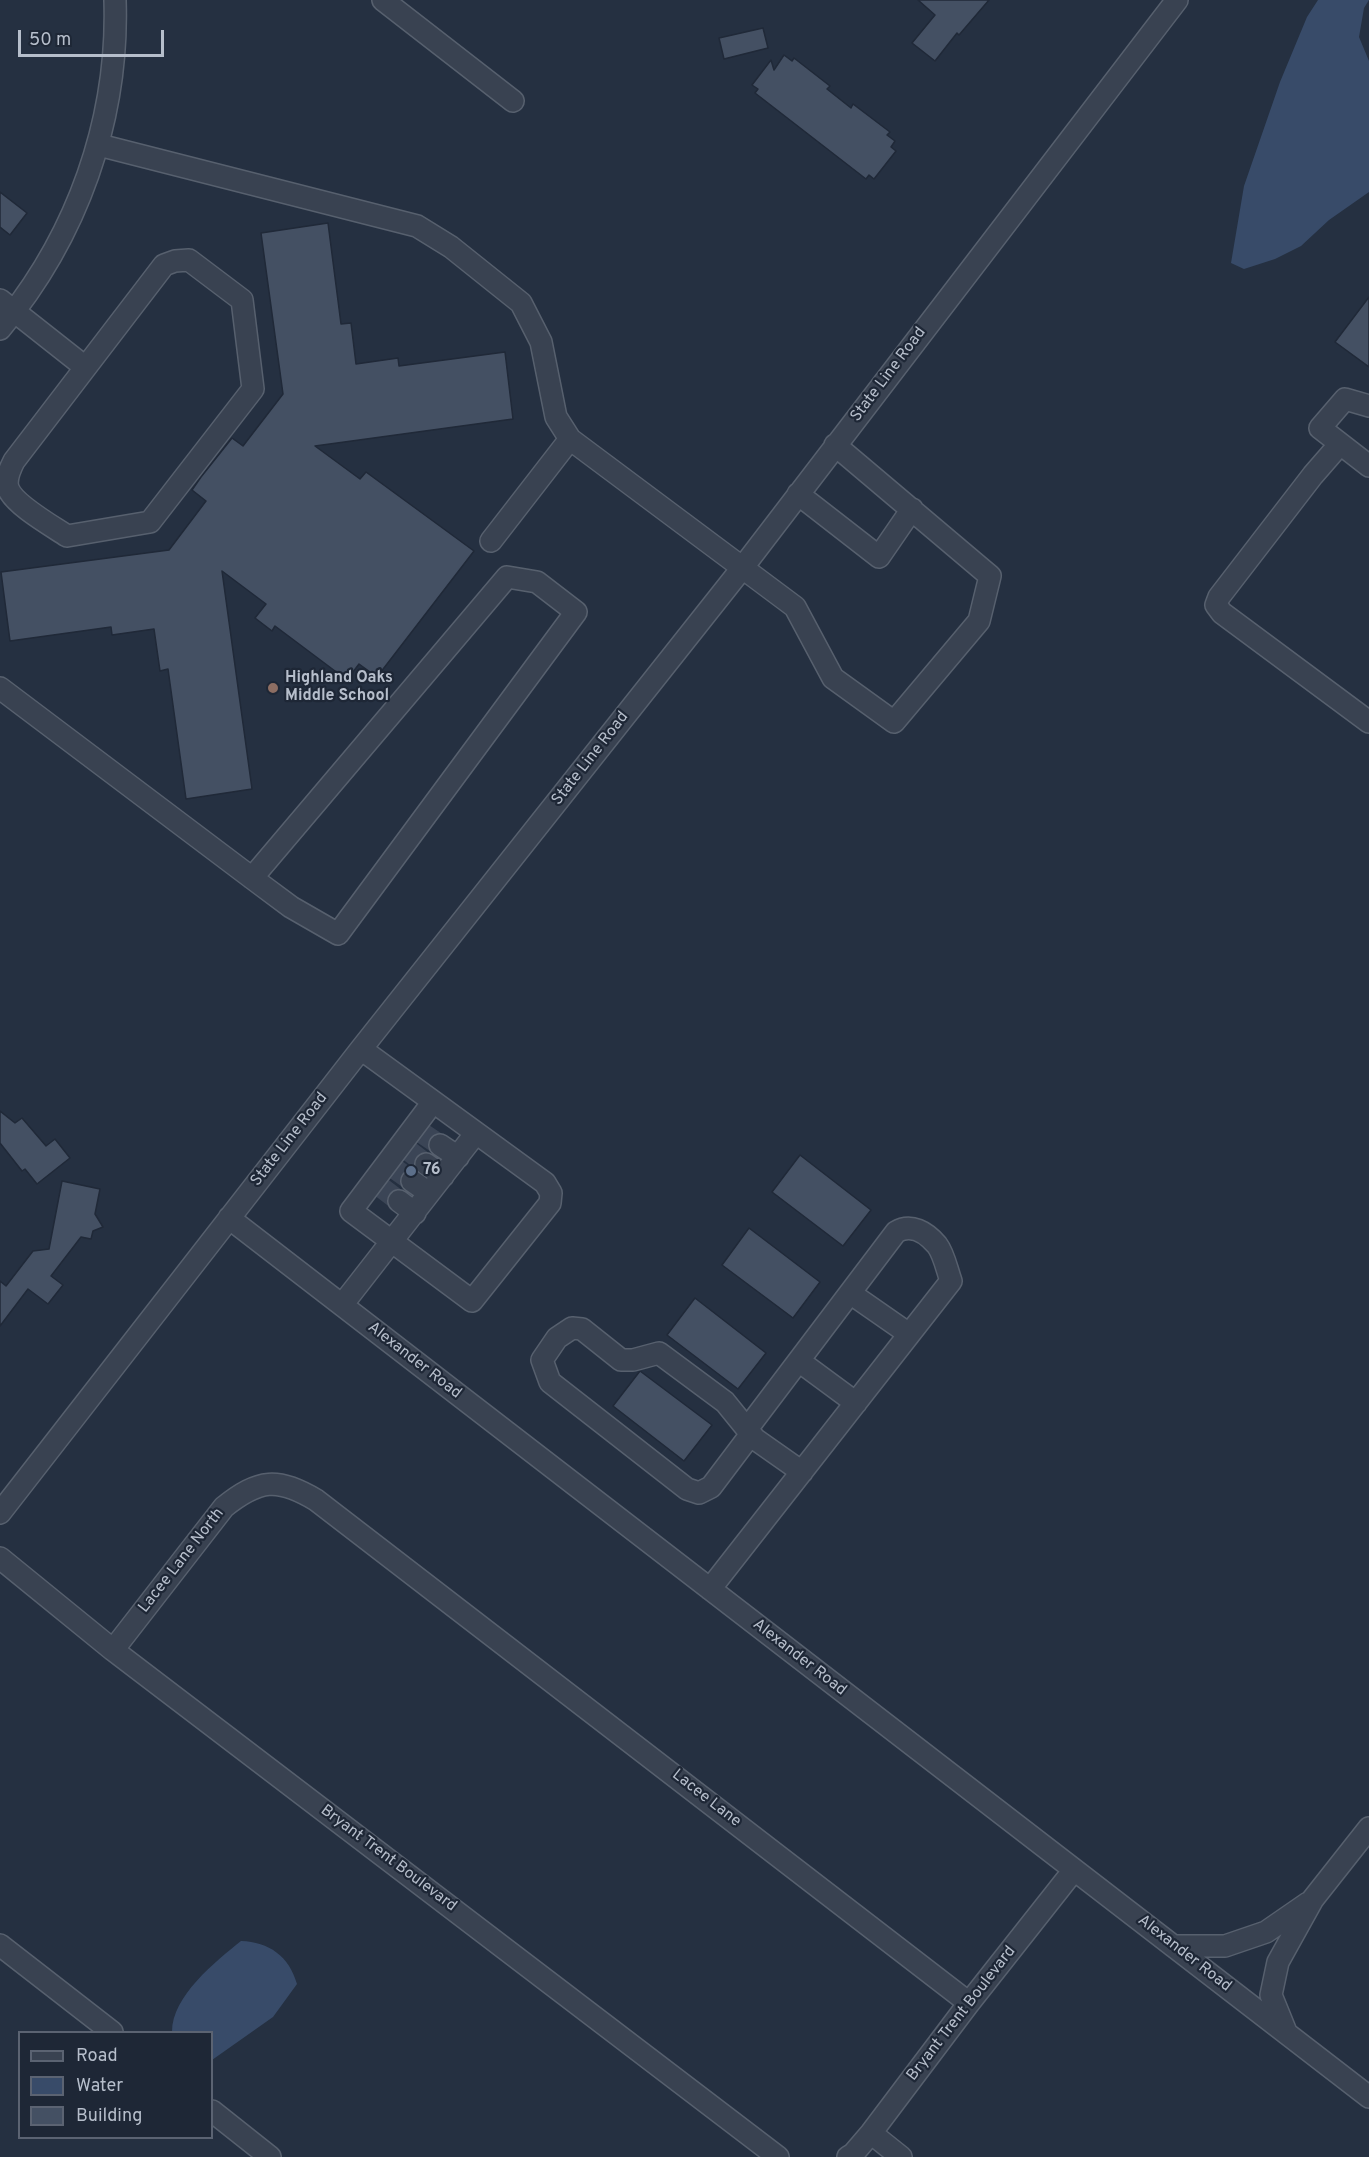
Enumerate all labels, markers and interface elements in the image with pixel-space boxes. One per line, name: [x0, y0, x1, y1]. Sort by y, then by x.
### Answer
scale bar: [21, 18, 166, 56]
text: 50 m: [29, 29, 71, 52]
street label: State Line Road: [847, 324, 931, 426]
place label: Highland Oaks Middle School: [285, 669, 393, 707]
marker: Highland Oaks Middle School: [266, 681, 280, 695]
street label: State Line Road: [549, 708, 633, 810]
street label: State Line Road: [248, 1089, 332, 1191]
place label: 76: [423, 1161, 441, 1181]
marker: 76: [404, 1164, 418, 1178]
street label: Alexander Road: [363, 1318, 465, 1404]
street label: Lacee Lane North: [135, 1505, 229, 1617]
street label: Alexander Road: [748, 1615, 850, 1701]
street label: Lacee Lane: [668, 1766, 744, 1832]
street label: Bryant Trent Boulevard: [316, 1801, 460, 1917]
street label: Alexander Road: [1133, 1911, 1235, 1997]
street label: Bryant Trent Boulevard: [903, 1943, 1021, 2085]
legend: [18, 2031, 213, 2139]
text: Road: [76, 2045, 118, 2068]
text: Water: [76, 2075, 123, 2098]
text: Building: [76, 2105, 142, 2128]

